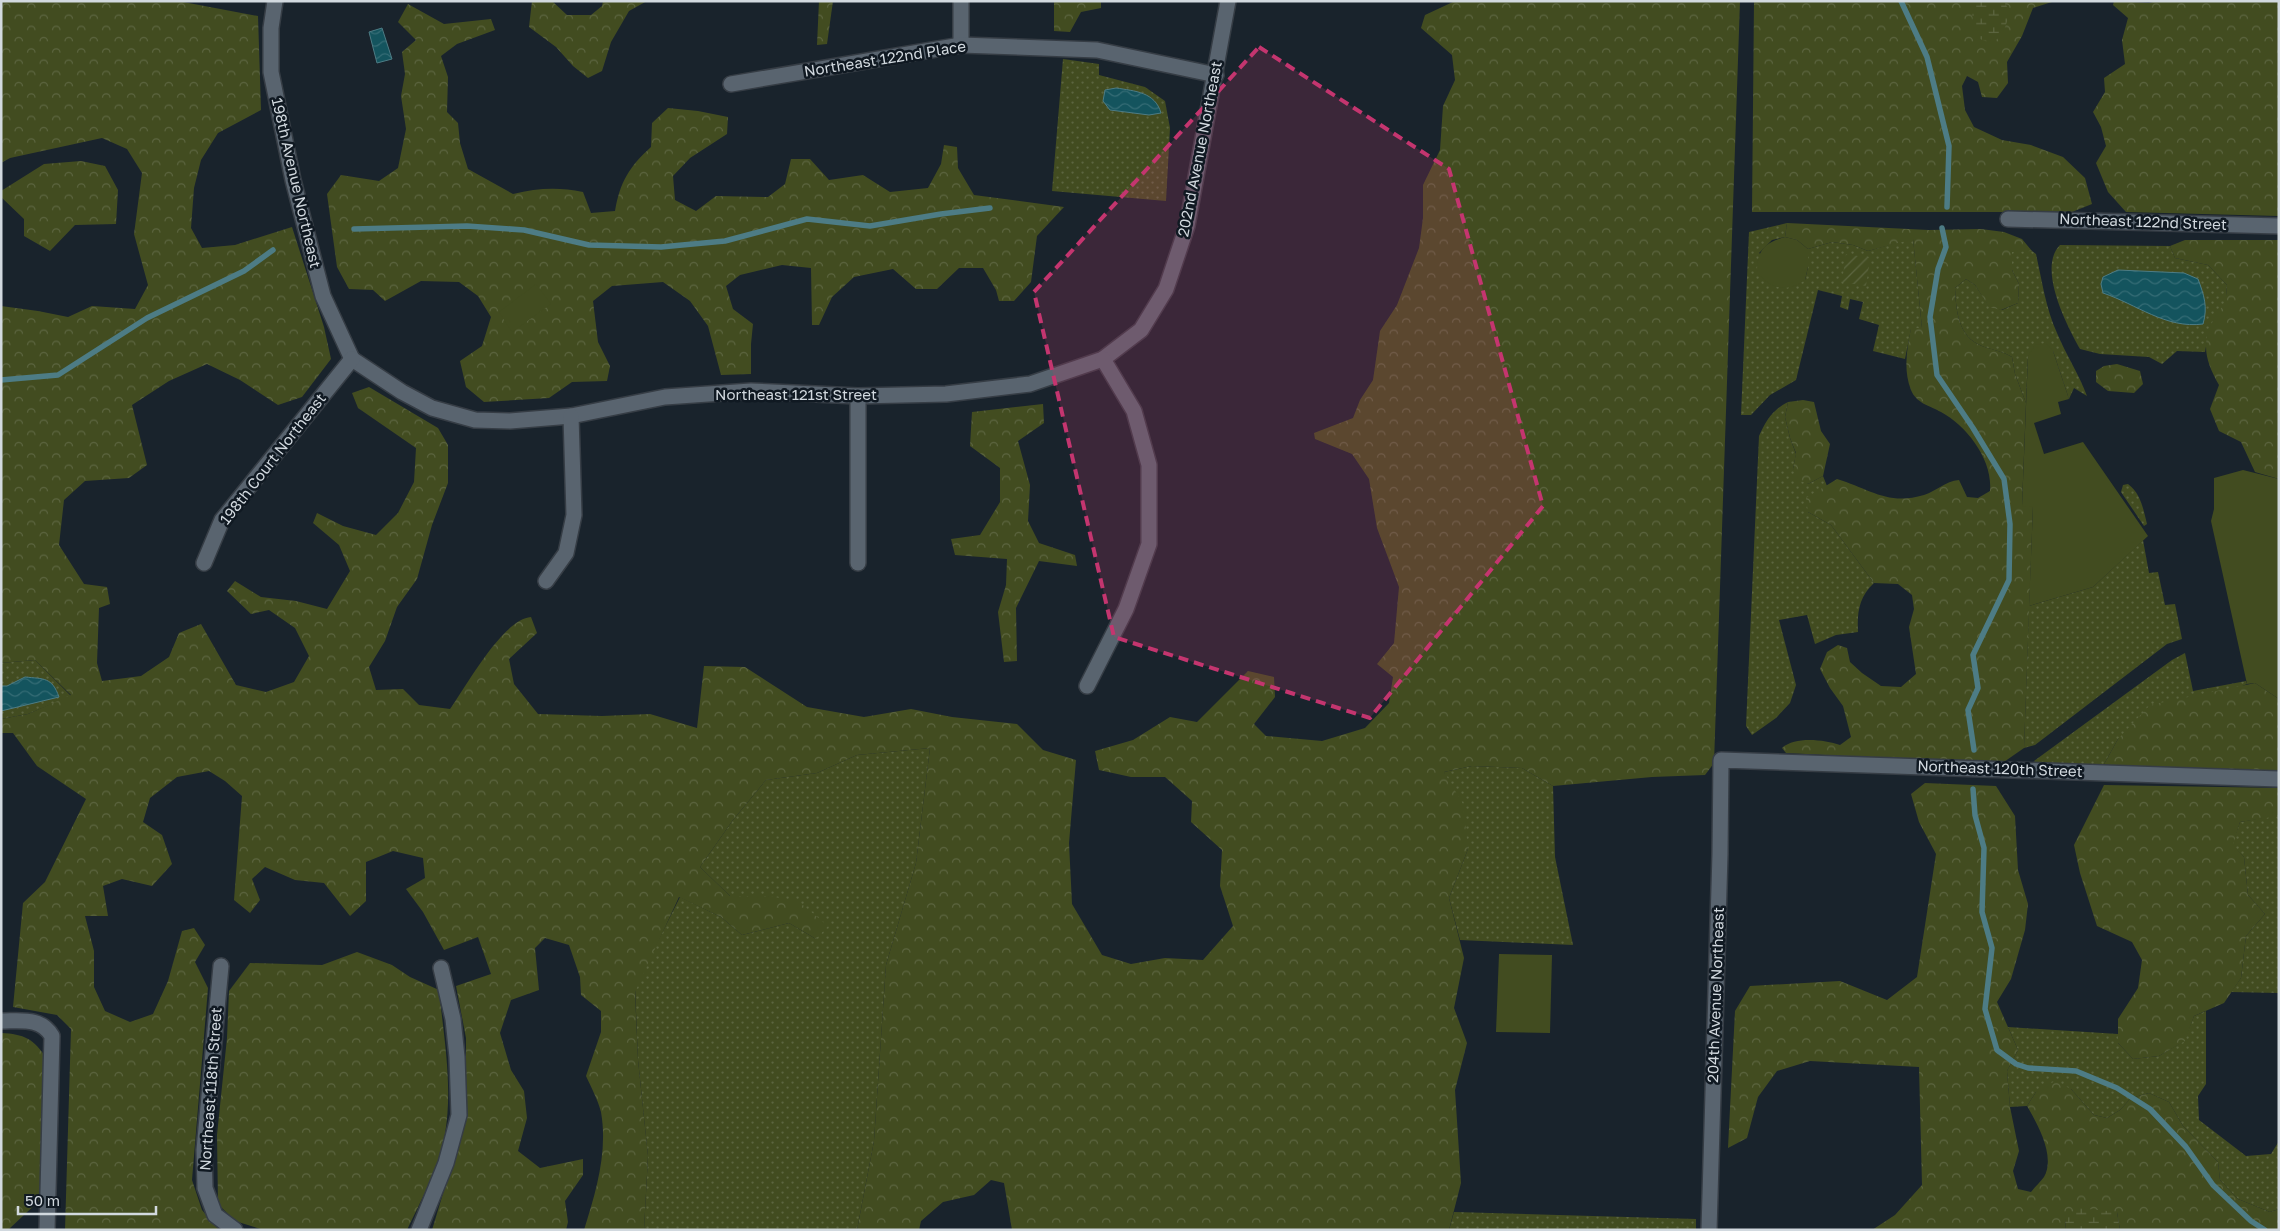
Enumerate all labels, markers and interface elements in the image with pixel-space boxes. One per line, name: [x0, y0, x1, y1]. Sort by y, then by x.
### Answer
street label: Northeast 122nd Place: [803, 36, 967, 80]
street label: 202nd Avenue Northeast: [1173, 59, 1225, 238]
street label: 198th Avenue Northeast: [269, 96, 325, 270]
street label: Northeast 122nd Street: [2059, 209, 2227, 233]
street label: Northeast 121st Street: [715, 385, 877, 403]
street label: 198th Court Northeast: [215, 389, 329, 528]
street label: Northeast 120th Street: [1917, 756, 2083, 780]
street label: 204th Avenue Northeast: [1703, 907, 1727, 1083]
street label: Northeast 118th Street: [195, 1007, 225, 1171]
scale bar: [18, 1184, 155, 1216]
text: 50 m: [25, 1191, 60, 1209]

